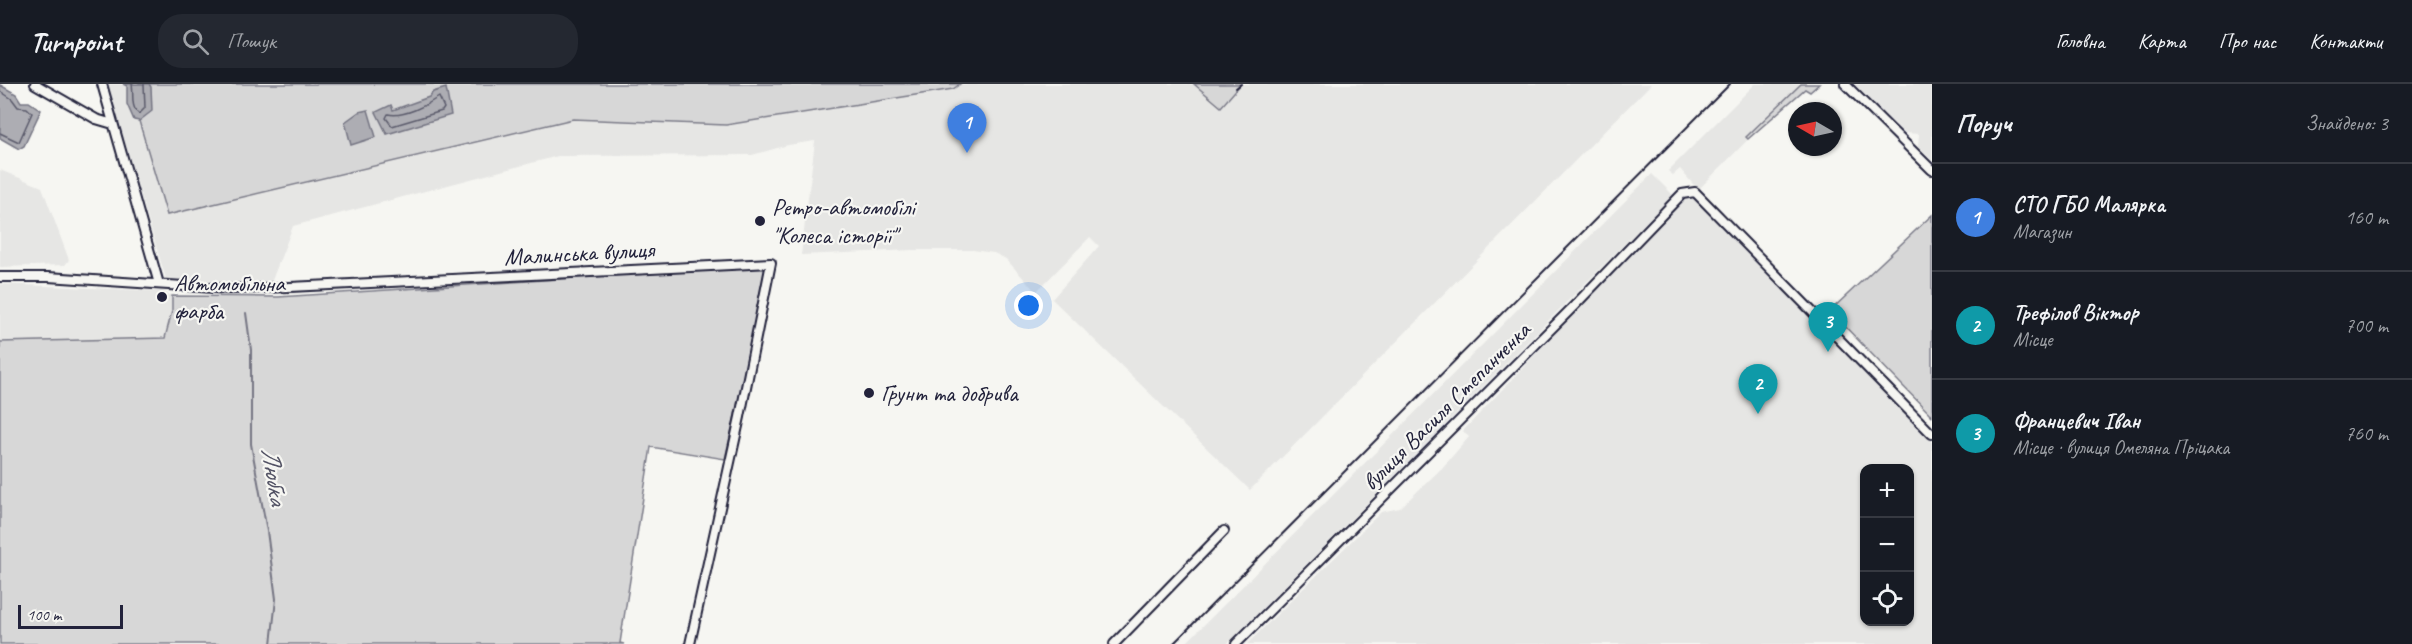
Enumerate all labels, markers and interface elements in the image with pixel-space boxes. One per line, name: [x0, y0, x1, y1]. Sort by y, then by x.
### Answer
search box: [158, 14, 578, 68]
text: Turnpoint: [30, 24, 122, 59]
icon: search: [179, 25, 212, 58]
text: Пошук: [227, 27, 276, 55]
text: Головна: [2056, 28, 2105, 54]
text: Карта: [2138, 28, 2186, 54]
text: Про нас: [2219, 28, 2276, 54]
text: Контакти: [2309, 28, 2382, 54]
north arrow: [1788, 102, 1842, 156]
pin: 1: [948, 104, 986, 153]
text: Поруч: [1956, 107, 2012, 140]
text: Знайдено: 3: [2306, 111, 2388, 136]
text: СТО ГБО Малярка: [2013, 191, 2165, 219]
place label: Ретро-автомобілі "Колеса історії": [772, 192, 917, 250]
text: 1: [1971, 205, 1980, 230]
text: 160 m: [2345, 205, 2388, 230]
marker: Ретро-автомобілі "Колеса історії": [753, 214, 767, 228]
text: Магазин: [2013, 219, 2071, 244]
street label: Малинська вулиця: [503, 234, 657, 272]
place label: Автомобільна фарба: [174, 268, 286, 326]
marker: Автомобільна фарба: [155, 290, 169, 304]
your location: [1014, 291, 1043, 320]
text: Трефілов Віктор: [2013, 299, 2139, 327]
pin: 3: [1808, 302, 1848, 352]
text: 2: [1971, 313, 1980, 338]
text: 700 m: [2345, 313, 2388, 338]
street label: вулиця Василя Степанченка: [1355, 314, 1538, 497]
text: Місце: [2013, 327, 2053, 352]
pin: 2: [1738, 364, 1778, 414]
place label: Грунт та добрива: [881, 378, 1019, 408]
marker: Грунт та добрива: [862, 386, 876, 400]
text: Францевич Іван: [2013, 407, 2140, 435]
text: 3: [1971, 421, 1980, 446]
text: 760 m: [2345, 421, 2388, 446]
text: Місце · вулиця Омеляна Пріцака: [2013, 435, 2229, 460]
water label: Любка: [254, 445, 296, 510]
map controls: [1860, 464, 1914, 626]
button: +: [1860, 464, 1914, 518]
button: −: [1860, 518, 1914, 572]
button: locate: [1860, 572, 1914, 626]
scale bar: [18, 602, 123, 630]
text: 100 m: [27, 605, 61, 625]

